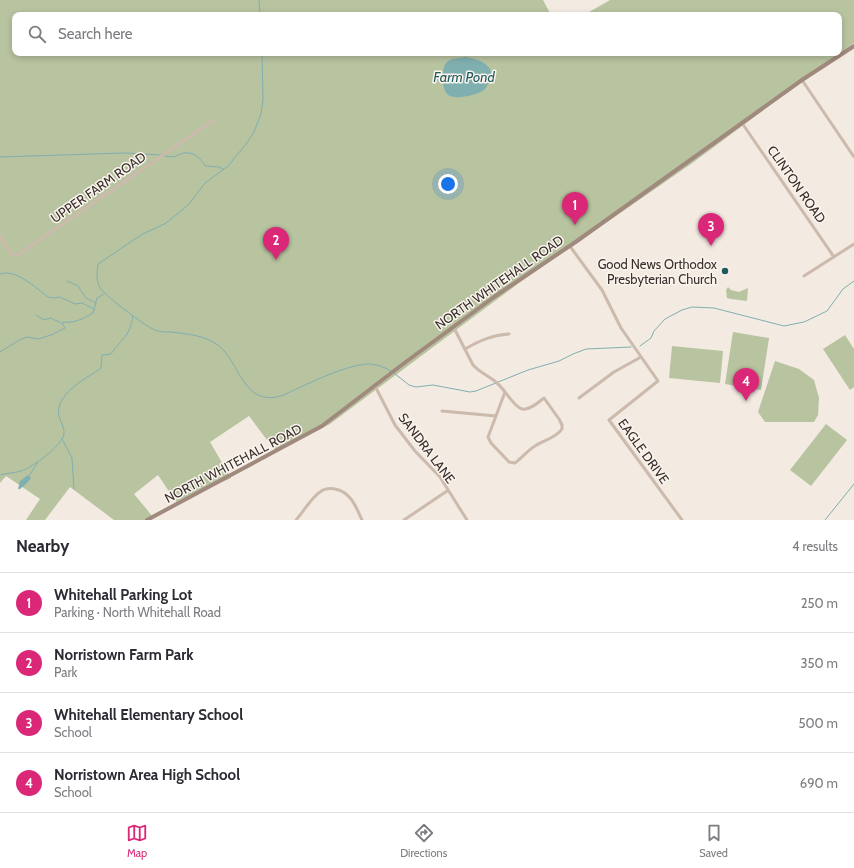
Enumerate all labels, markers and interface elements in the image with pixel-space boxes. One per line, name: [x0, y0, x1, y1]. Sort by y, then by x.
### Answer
search box: [12, 12, 842, 56]
icon: search: [26, 23, 48, 45]
text: Search here: [58, 25, 133, 43]
water label: Farm Pond: [433, 68, 495, 86]
street label: CLINTON ROAD: [764, 142, 830, 226]
street label: UPPER FARM ROAD: [47, 148, 149, 226]
your location: [438, 174, 458, 194]
pin: 1: [562, 192, 588, 225]
pin: 3: [698, 213, 724, 246]
pin: 2: [263, 227, 289, 260]
street label: NORTH WHITEHALL ROAD: [432, 232, 566, 332]
place label: Good News Orthodox Presbyterian Church: [598, 256, 718, 287]
marker: Good News Orthodox Presbyterian Church: [720, 266, 730, 276]
pin: 4: [733, 368, 759, 401]
street label: SANDRA LANE: [395, 410, 459, 486]
street label: EAGLE DRIVE: [615, 415, 673, 487]
street label: NORTH WHITEHALL ROAD: [162, 420, 304, 506]
text: Nearby: [16, 536, 69, 556]
text: 4 results: [792, 538, 838, 554]
text: Whitehall Parking Lot: [54, 586, 192, 604]
text: 1: [27, 595, 31, 611]
text: 250 m: [801, 595, 838, 611]
text: Parking · North Whitehall Road: [54, 604, 221, 620]
text: Norristown Farm Park: [54, 646, 194, 664]
text: 2: [26, 655, 32, 671]
text: 350 m: [801, 655, 838, 671]
text: Park: [54, 664, 77, 680]
text: Whitehall Elementary School: [54, 706, 243, 724]
text: 3: [25, 715, 33, 731]
text: 500 m: [798, 715, 838, 731]
text: School: [54, 724, 92, 740]
text: Norristown Area High School: [54, 766, 240, 784]
text: 4: [25, 775, 33, 791]
text: 690 m: [800, 775, 838, 791]
text: School: [54, 784, 92, 800]
tab: Map: [126, 822, 148, 860]
tab: Directions: [400, 822, 447, 860]
tab: Saved: [699, 822, 728, 860]

